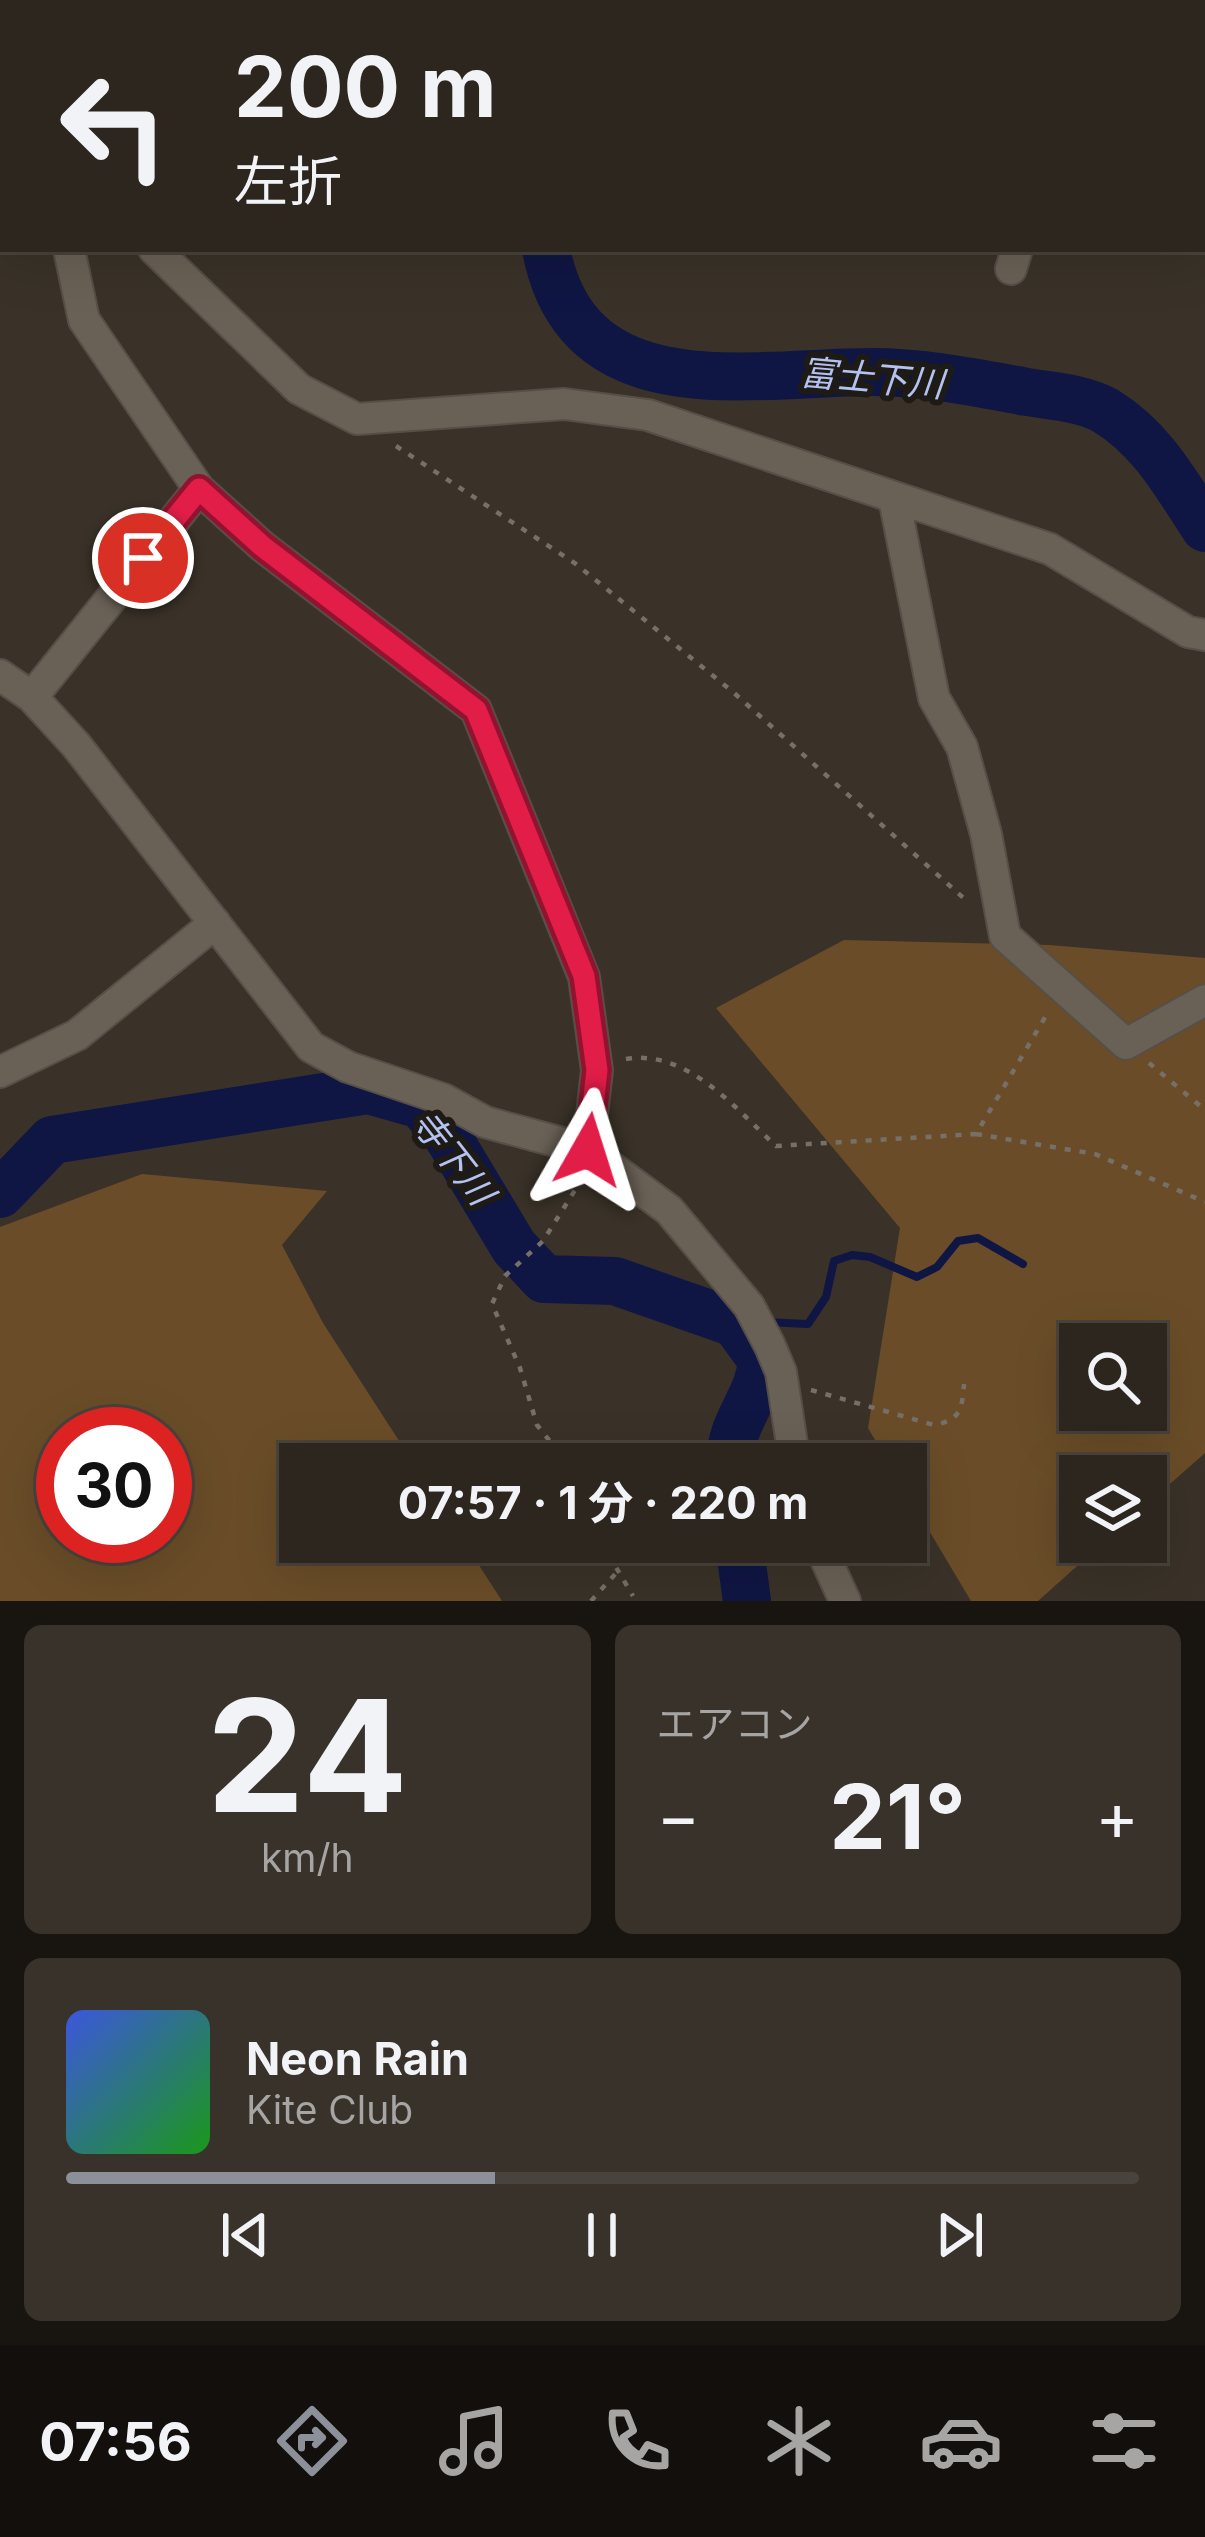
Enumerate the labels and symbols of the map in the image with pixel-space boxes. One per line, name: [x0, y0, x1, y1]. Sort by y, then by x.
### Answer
water label: 富士下川: [798, 350, 950, 407]
pin: [92, 507, 194, 609]
position arrow: [525, 1087, 651, 1213]
water label: 寺下川: [402, 1101, 506, 1216]
speed limit sign: 30: [36, 1407, 192, 1563]

